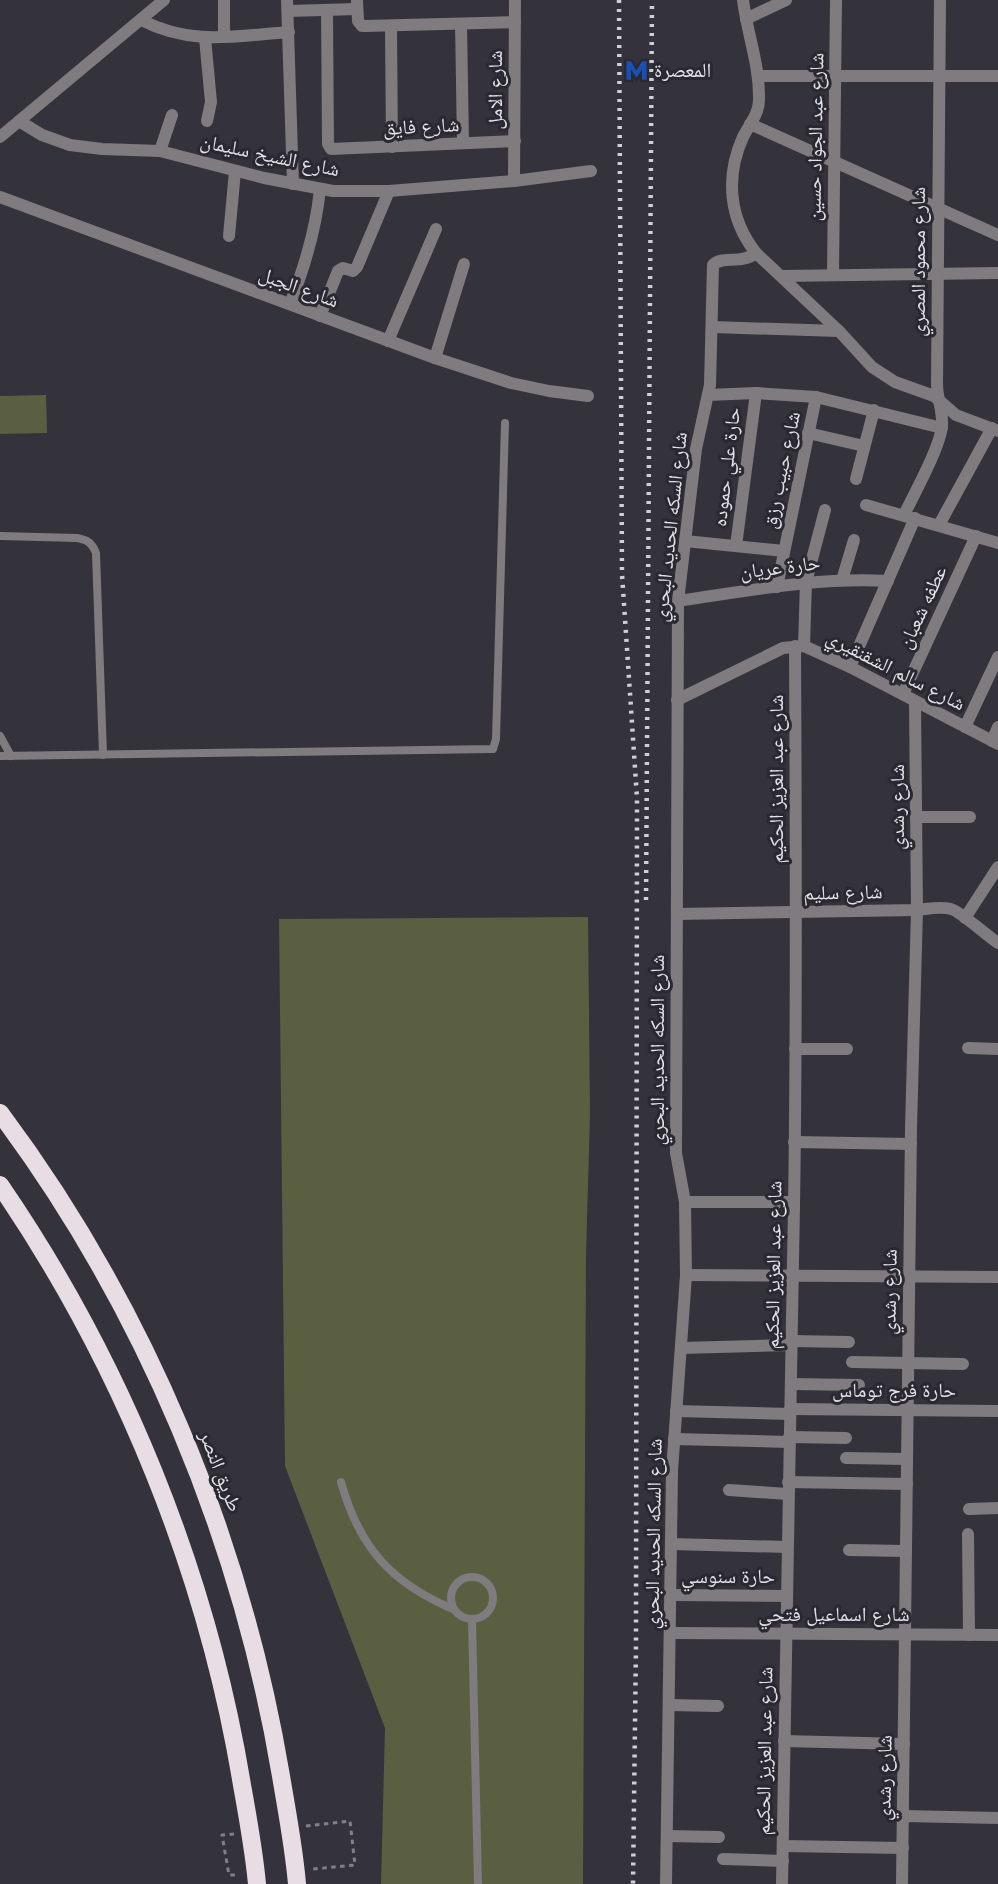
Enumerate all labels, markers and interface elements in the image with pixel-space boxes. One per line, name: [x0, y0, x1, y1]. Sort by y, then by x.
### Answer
street label: شارع الامل: [482, 50, 508, 130]
street label: شارع عبد الجواد حسين: [801, 52, 829, 222]
metro station icon: المعصرة: [623, 57, 649, 83]
place label: المعصرة: [654, 57, 711, 82]
street label: شارع فايق: [382, 111, 460, 141]
street label: شارع الشيخ سليمان: [198, 128, 342, 182]
street label: شارع محمود المصري: [905, 187, 934, 337]
street label: شارع الجبل: [255, 261, 343, 313]
street label: حارة علي حموده: [706, 406, 749, 528]
street label: شارع حبيب رزق: [756, 409, 806, 531]
street label: شارع السكه الحديد البحري: [647, 431, 696, 624]
street label: حارة عريان: [738, 549, 822, 584]
street label: عطفه شعبان: [891, 561, 952, 652]
street label: شارع سالم الشقنقيري: [821, 624, 970, 719]
street label: شارع عبد العزيز الحكيم: [763, 695, 790, 863]
street label: شارع رشدي: [884, 764, 913, 850]
street label: شارع سليم: [803, 878, 883, 907]
street label: شارع السكه الحديد البحري: [644, 954, 673, 1146]
street label: شارع عبد العزيز الحكيم: [759, 1180, 788, 1350]
street label: شارع رشدي: [875, 1249, 906, 1335]
street label: حارة فرج توماس: [832, 1377, 956, 1403]
street label: طريق النصر: [194, 1426, 248, 1515]
street label: شارع السكه الحديد البحري: [638, 1438, 671, 1630]
street label: حارة سنوسي: [681, 1563, 775, 1592]
street label: شارع اسماعيل فتحي: [758, 1601, 910, 1630]
street label: شارع عبد العزيز الحكيم: [750, 1666, 779, 1836]
street label: شارع رشدي: [870, 1735, 901, 1821]

